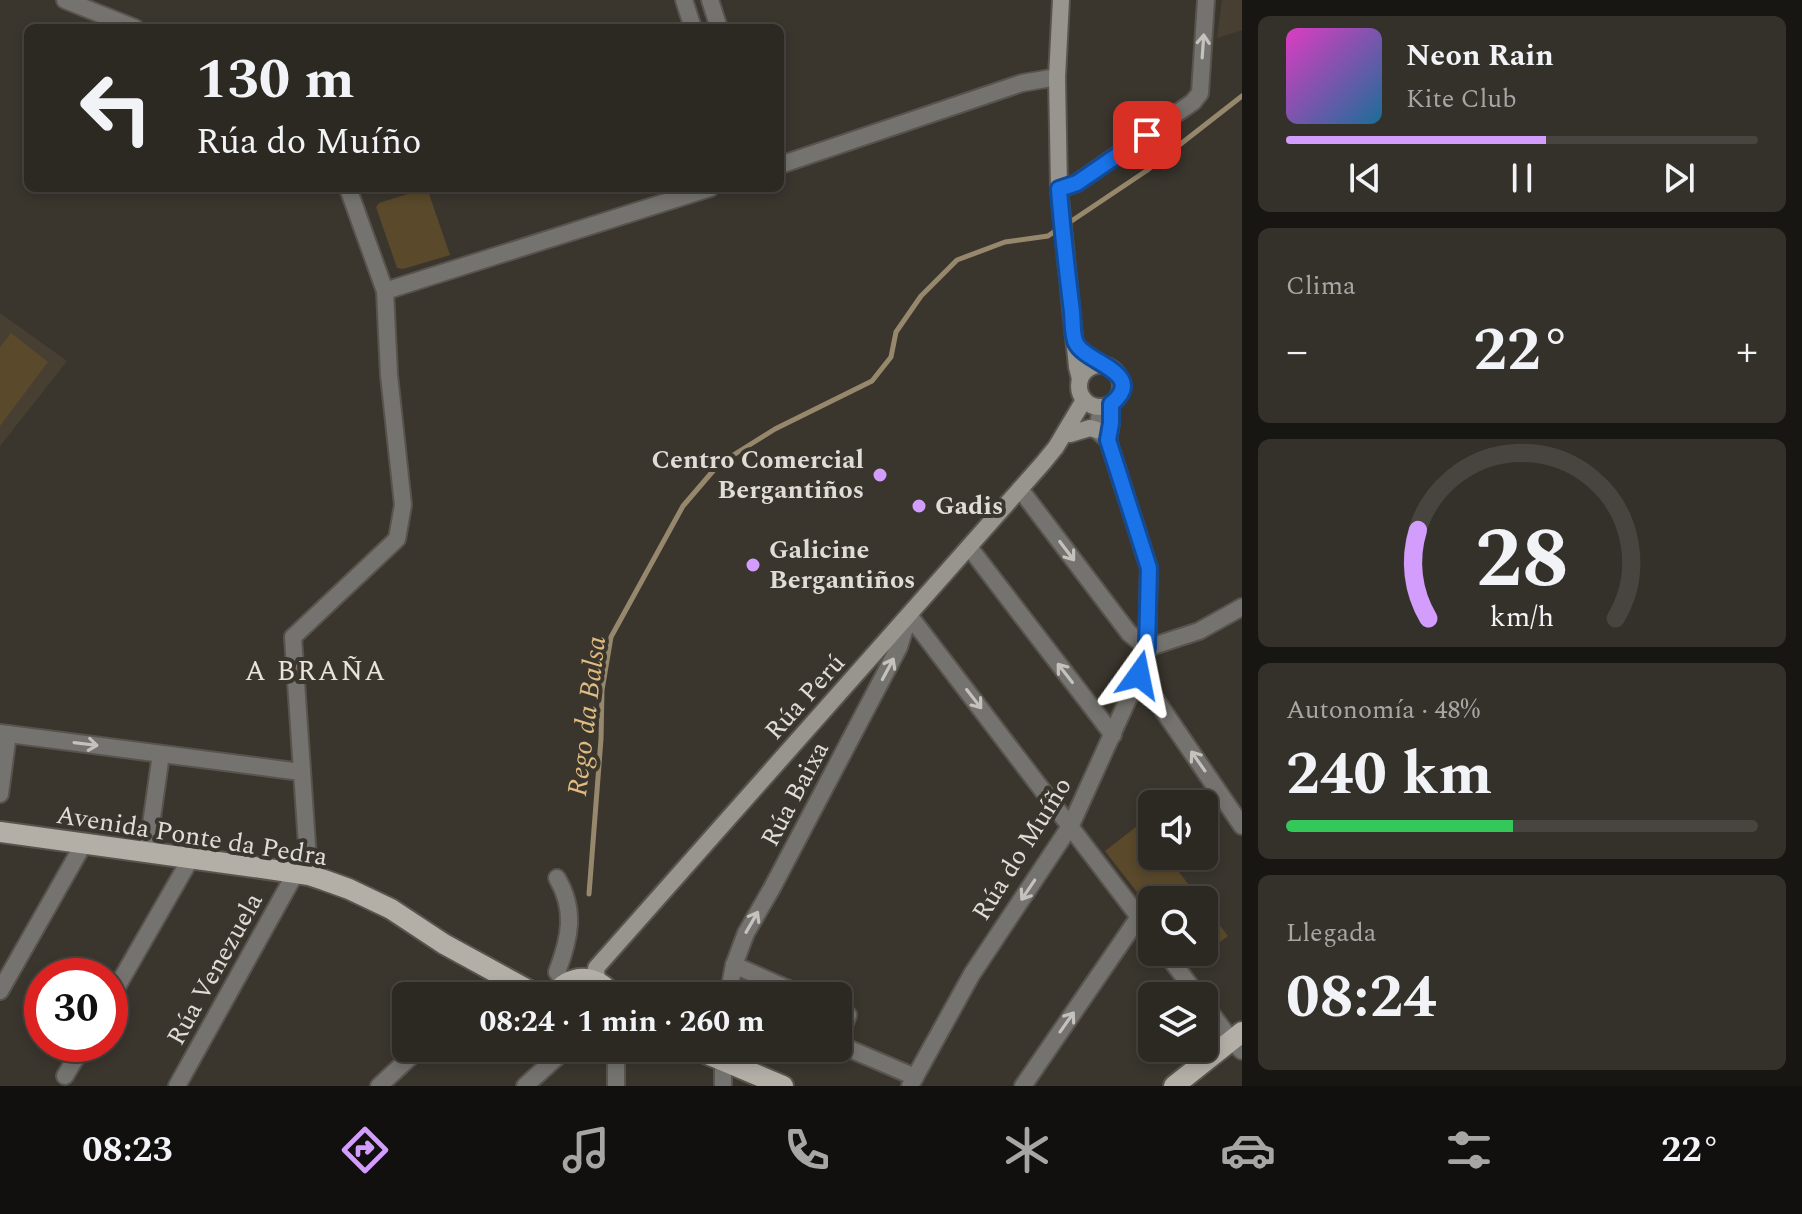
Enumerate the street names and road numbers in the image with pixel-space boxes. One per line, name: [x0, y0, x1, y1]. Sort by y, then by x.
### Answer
street label: Rúa Perú: [755, 645, 855, 749]
street label: Rúa Baixa: [750, 734, 840, 854]
street label: Rúa do Muíño: [962, 769, 1082, 929]
street label: Avenida Ponte da Pedra: [53, 795, 331, 877]
street label: Rúa Venezuela: [156, 885, 274, 1053]

